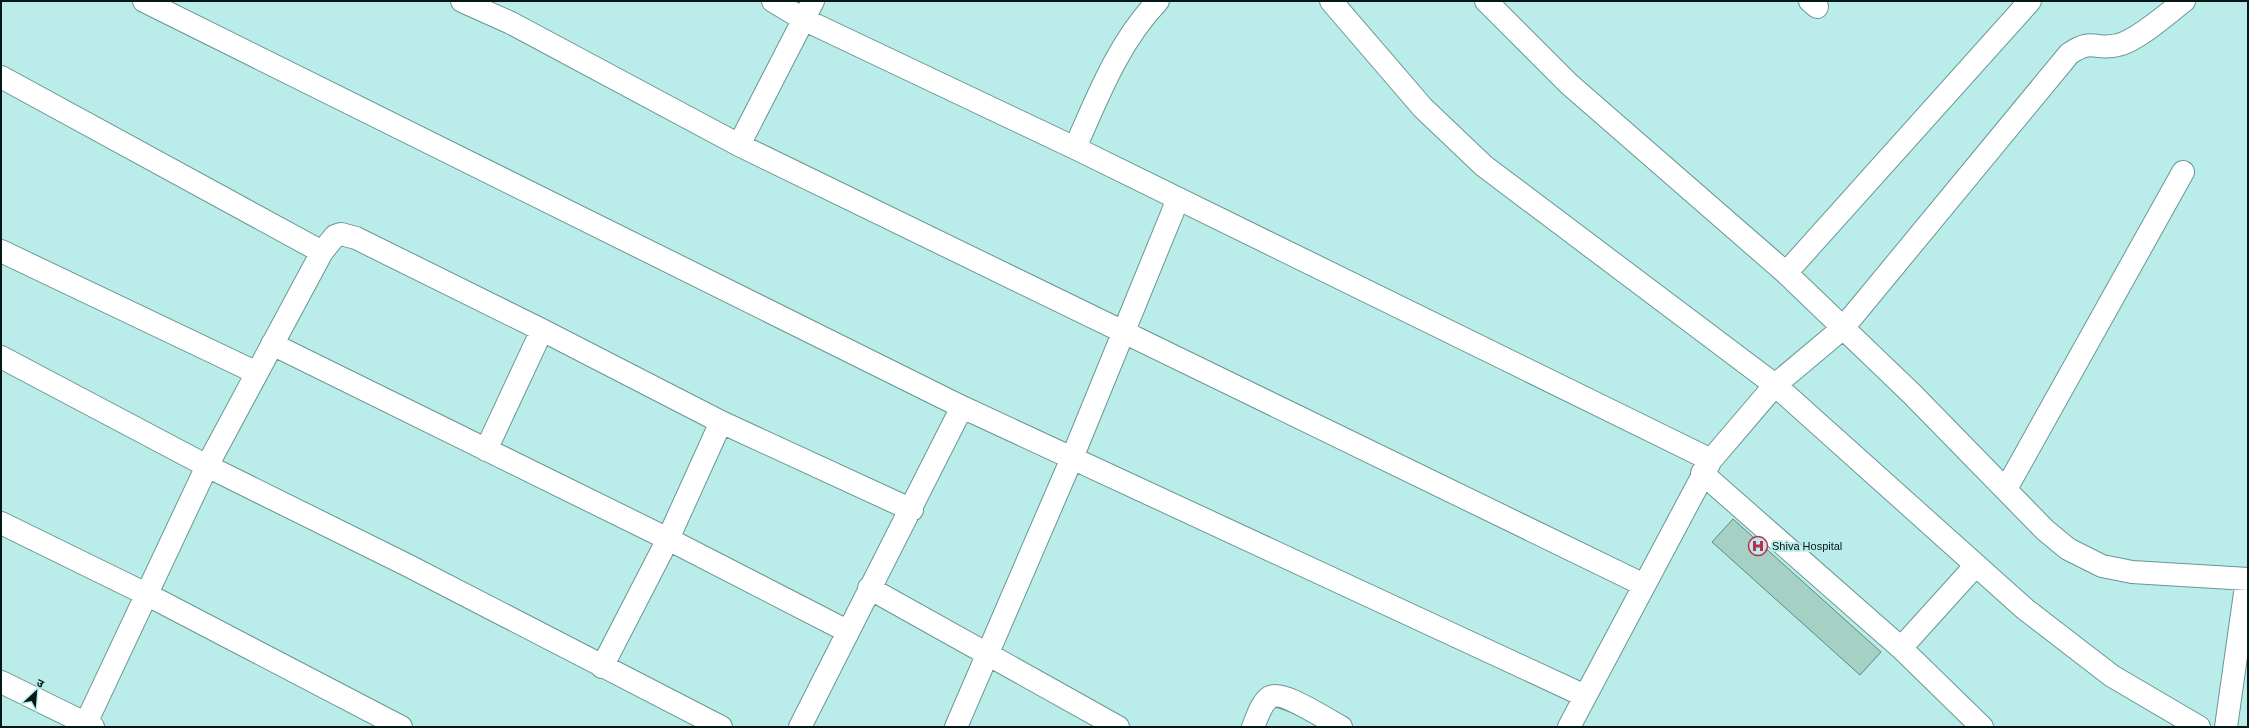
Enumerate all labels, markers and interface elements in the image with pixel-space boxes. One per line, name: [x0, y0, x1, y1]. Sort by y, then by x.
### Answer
hospital icon: Shiva Hospital: [1747, 535, 1769, 557]
place label: Shiva Hospital: [1772, 540, 1842, 552]
north arrow: [16, 672, 56, 712]
text: उ: [35, 676, 46, 690]

